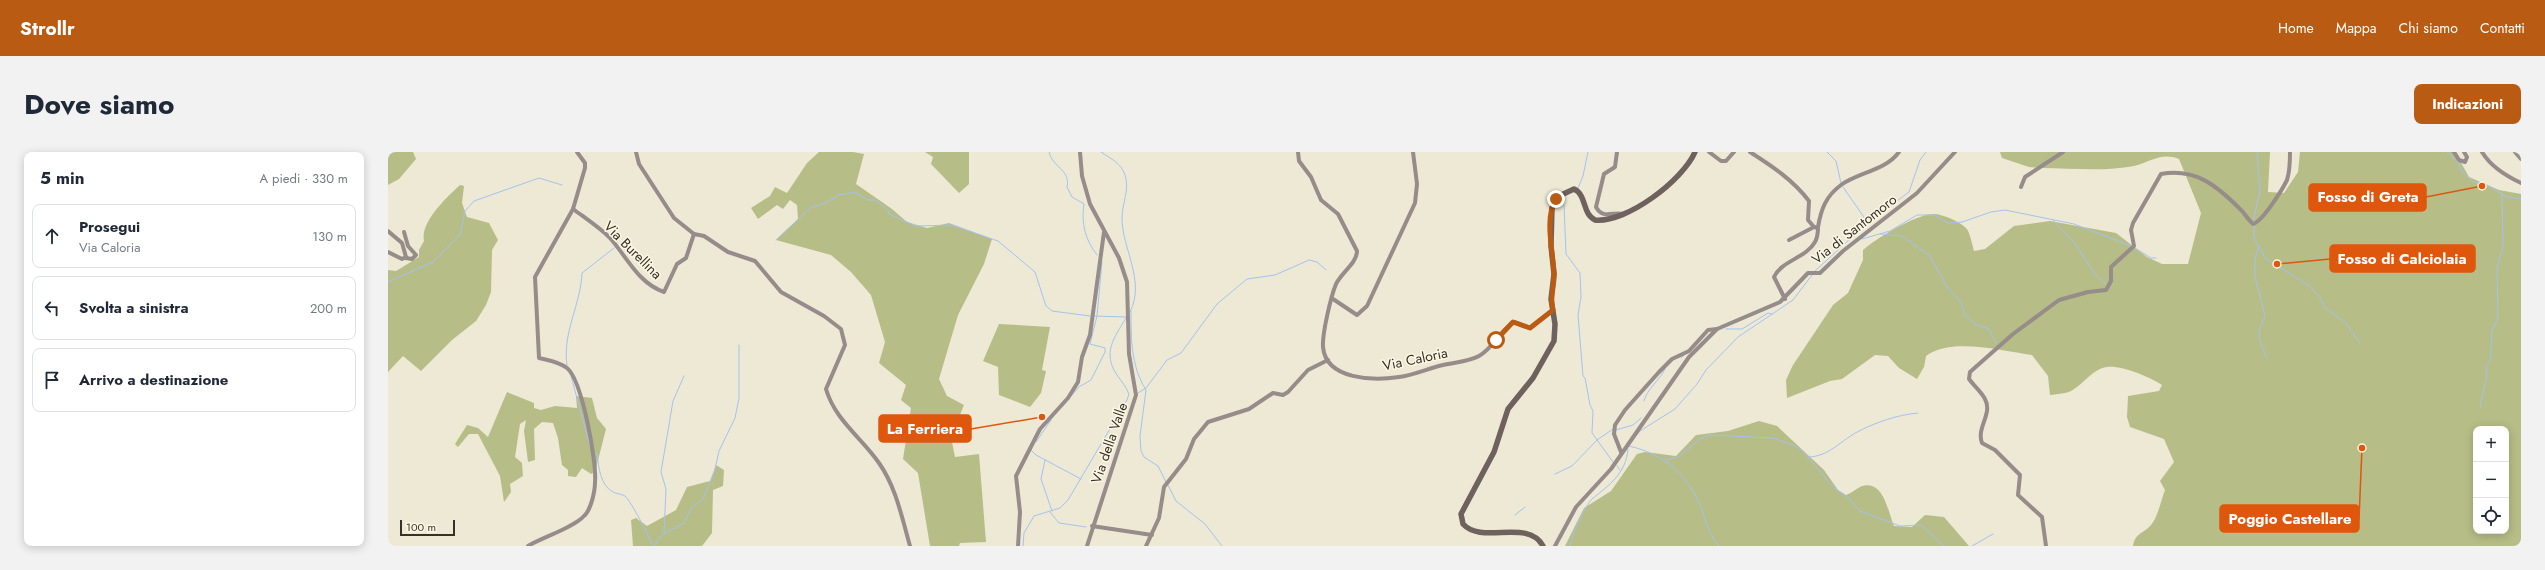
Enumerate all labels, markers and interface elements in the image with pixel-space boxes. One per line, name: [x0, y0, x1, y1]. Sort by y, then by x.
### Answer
text: Strollr: [20, 15, 75, 42]
text: Home: [2278, 18, 2314, 38]
text: Mappa: [2336, 18, 2377, 38]
text: Chi siamo: [2399, 18, 2458, 38]
text: Contatti: [2480, 18, 2525, 38]
text: Dove siamo: [24, 84, 174, 125]
button: Indicazioni: [2414, 84, 2521, 124]
text: 5 min: [40, 166, 84, 190]
text: A piedi · 330 m: [260, 169, 348, 188]
callout: Fosso di Greta: [2309, 184, 2426, 211]
text: Fosso di Greta: [2317, 186, 2419, 208]
street label: Via di Santomoro: [1807, 189, 1901, 269]
route end: [1547, 190, 1565, 208]
text: Prosegui: [79, 216, 140, 238]
street label: Via Burellina: [599, 216, 667, 284]
icon: ahead: [41, 225, 63, 247]
text: 130 m: [312, 227, 347, 246]
text: Via Caloria: [79, 238, 140, 257]
callout: Fosso di Calciolaia: [2330, 245, 2475, 272]
text: Fosso di Calciolaia: [2337, 248, 2467, 270]
icon: left: [41, 297, 63, 319]
text: Svolta a sinistra: [79, 297, 189, 319]
text: 200 m: [310, 299, 347, 318]
route start: [1487, 331, 1505, 349]
street label: Via Caloria: [1381, 342, 1449, 376]
icon: arrive: [41, 369, 63, 391]
text: Arrivo a destinazione: [79, 369, 228, 391]
street label: Via della Valle: [1086, 400, 1132, 486]
callout: La Ferriera: [879, 415, 971, 442]
text: La Ferriera: [887, 418, 963, 440]
map controls: [2473, 426, 2509, 534]
button: +: [2473, 426, 2509, 462]
button: −: [2473, 462, 2509, 498]
button: locate: [2473, 498, 2509, 534]
callout: Poggio Castellare: [2220, 505, 2359, 532]
text: Poggio Castellare: [2228, 508, 2352, 530]
scale bar: [400, 518, 455, 537]
text: 100 m: [406, 519, 436, 535]

